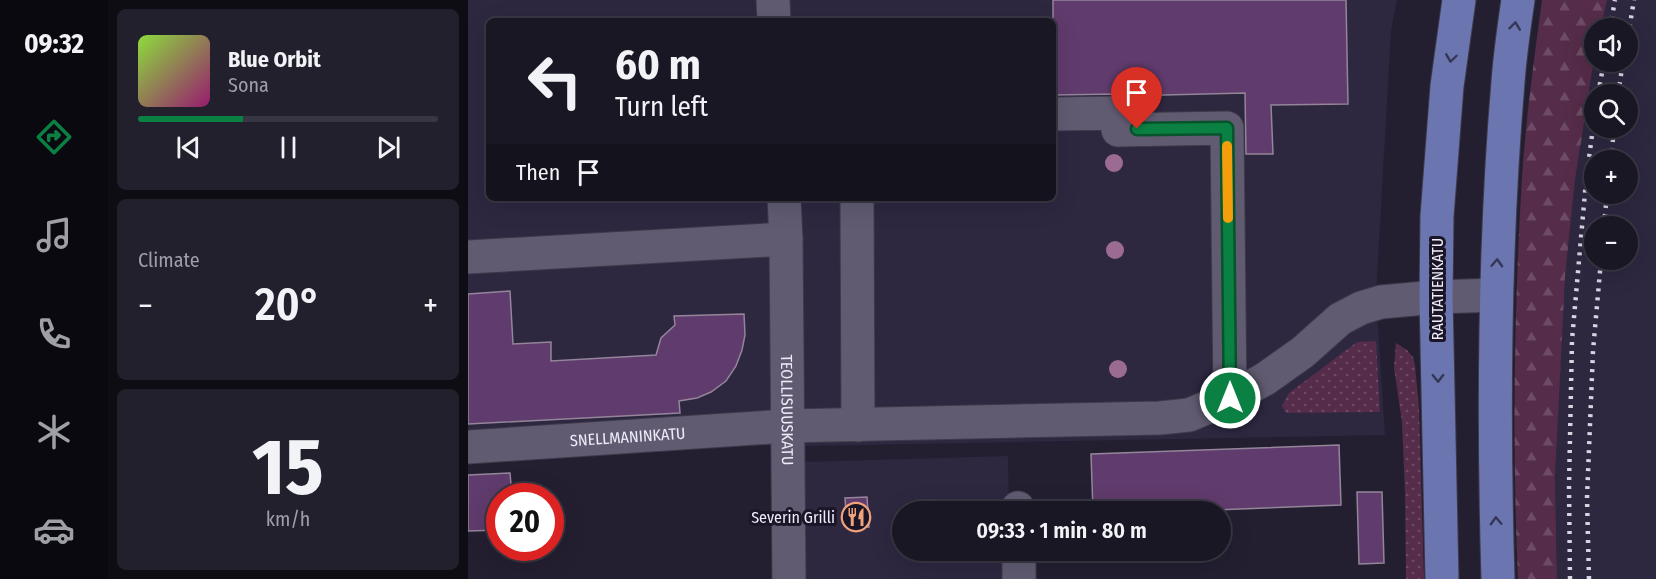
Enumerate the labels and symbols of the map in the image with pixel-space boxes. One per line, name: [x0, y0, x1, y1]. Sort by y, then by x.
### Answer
one-way arrow: [1508, 22, 1520, 31]
one-way arrow: [1445, 53, 1457, 62]
pin: [1111, 67, 1162, 129]
street label: RAUTATIENKATU: [1428, 238, 1447, 340]
one-way arrow: [1491, 258, 1504, 267]
street label: TEOLLISUUSKATU: [777, 355, 797, 465]
position arrow: [1198, 366, 1262, 430]
one-way arrow: [1432, 374, 1445, 383]
street label: SNELLMANINKATU: [569, 424, 686, 450]
speed limit sign: 20: [486, 483, 564, 561]
restaurant icon: Severin Grilli: [840, 501, 872, 533]
place label: Severin Grilli: [751, 508, 835, 527]
one-way arrow: [1490, 516, 1502, 525]

